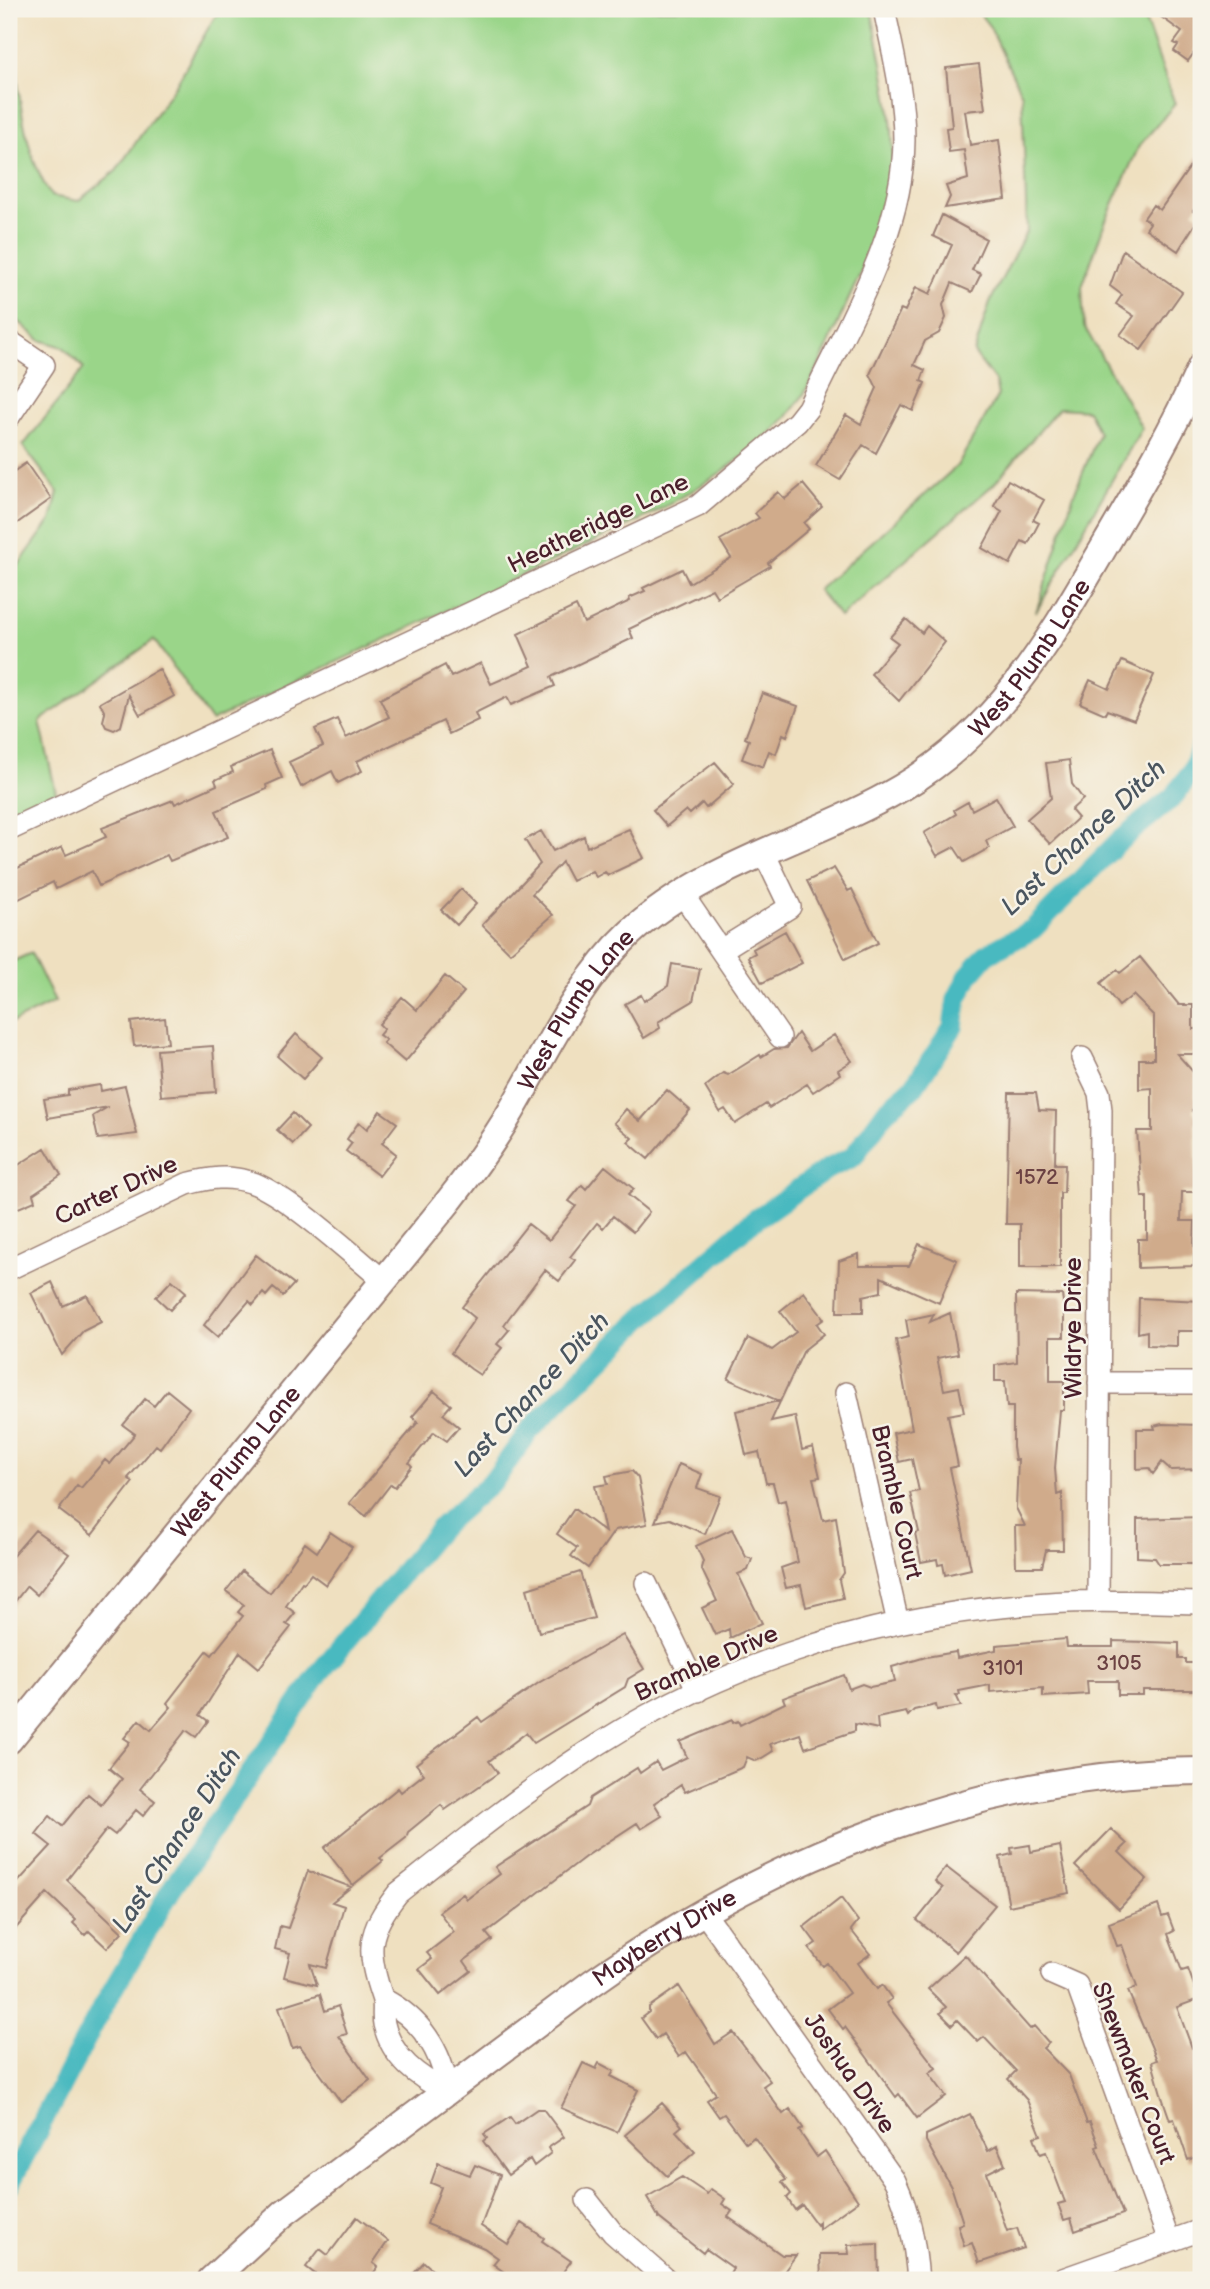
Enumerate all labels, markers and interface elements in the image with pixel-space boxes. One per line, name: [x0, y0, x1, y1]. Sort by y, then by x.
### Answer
street label: Heatheridge Lane: [503, 467, 693, 580]
street label: West Plumb Lane: [963, 574, 1097, 744]
water label: Last Chance Ditch: [995, 754, 1173, 922]
street label: West Plumb Lane: [512, 923, 641, 1096]
street label: Carter Drive: [50, 1149, 182, 1231]
house number: 1572: [1016, 1165, 1059, 1190]
street label: Wildrye Drive: [1059, 1257, 1088, 1399]
water label: Last Chance Ditch: [448, 1306, 616, 1484]
street label: West Plumb Lane: [165, 1380, 307, 1545]
street label: Bramble Court: [865, 1422, 929, 1583]
street label: Bramble Drive: [630, 1619, 782, 1708]
house number: 3105: [1096, 1651, 1142, 1676]
house number: 3101: [982, 1656, 1024, 1681]
water label: Last Chance Ditch: [106, 1743, 249, 1939]
street label: Mayberry Drive: [587, 1883, 742, 1993]
street label: Shewmaker Court: [1086, 1978, 1182, 2169]
street label: Joshua Drive: [797, 2007, 902, 2139]

